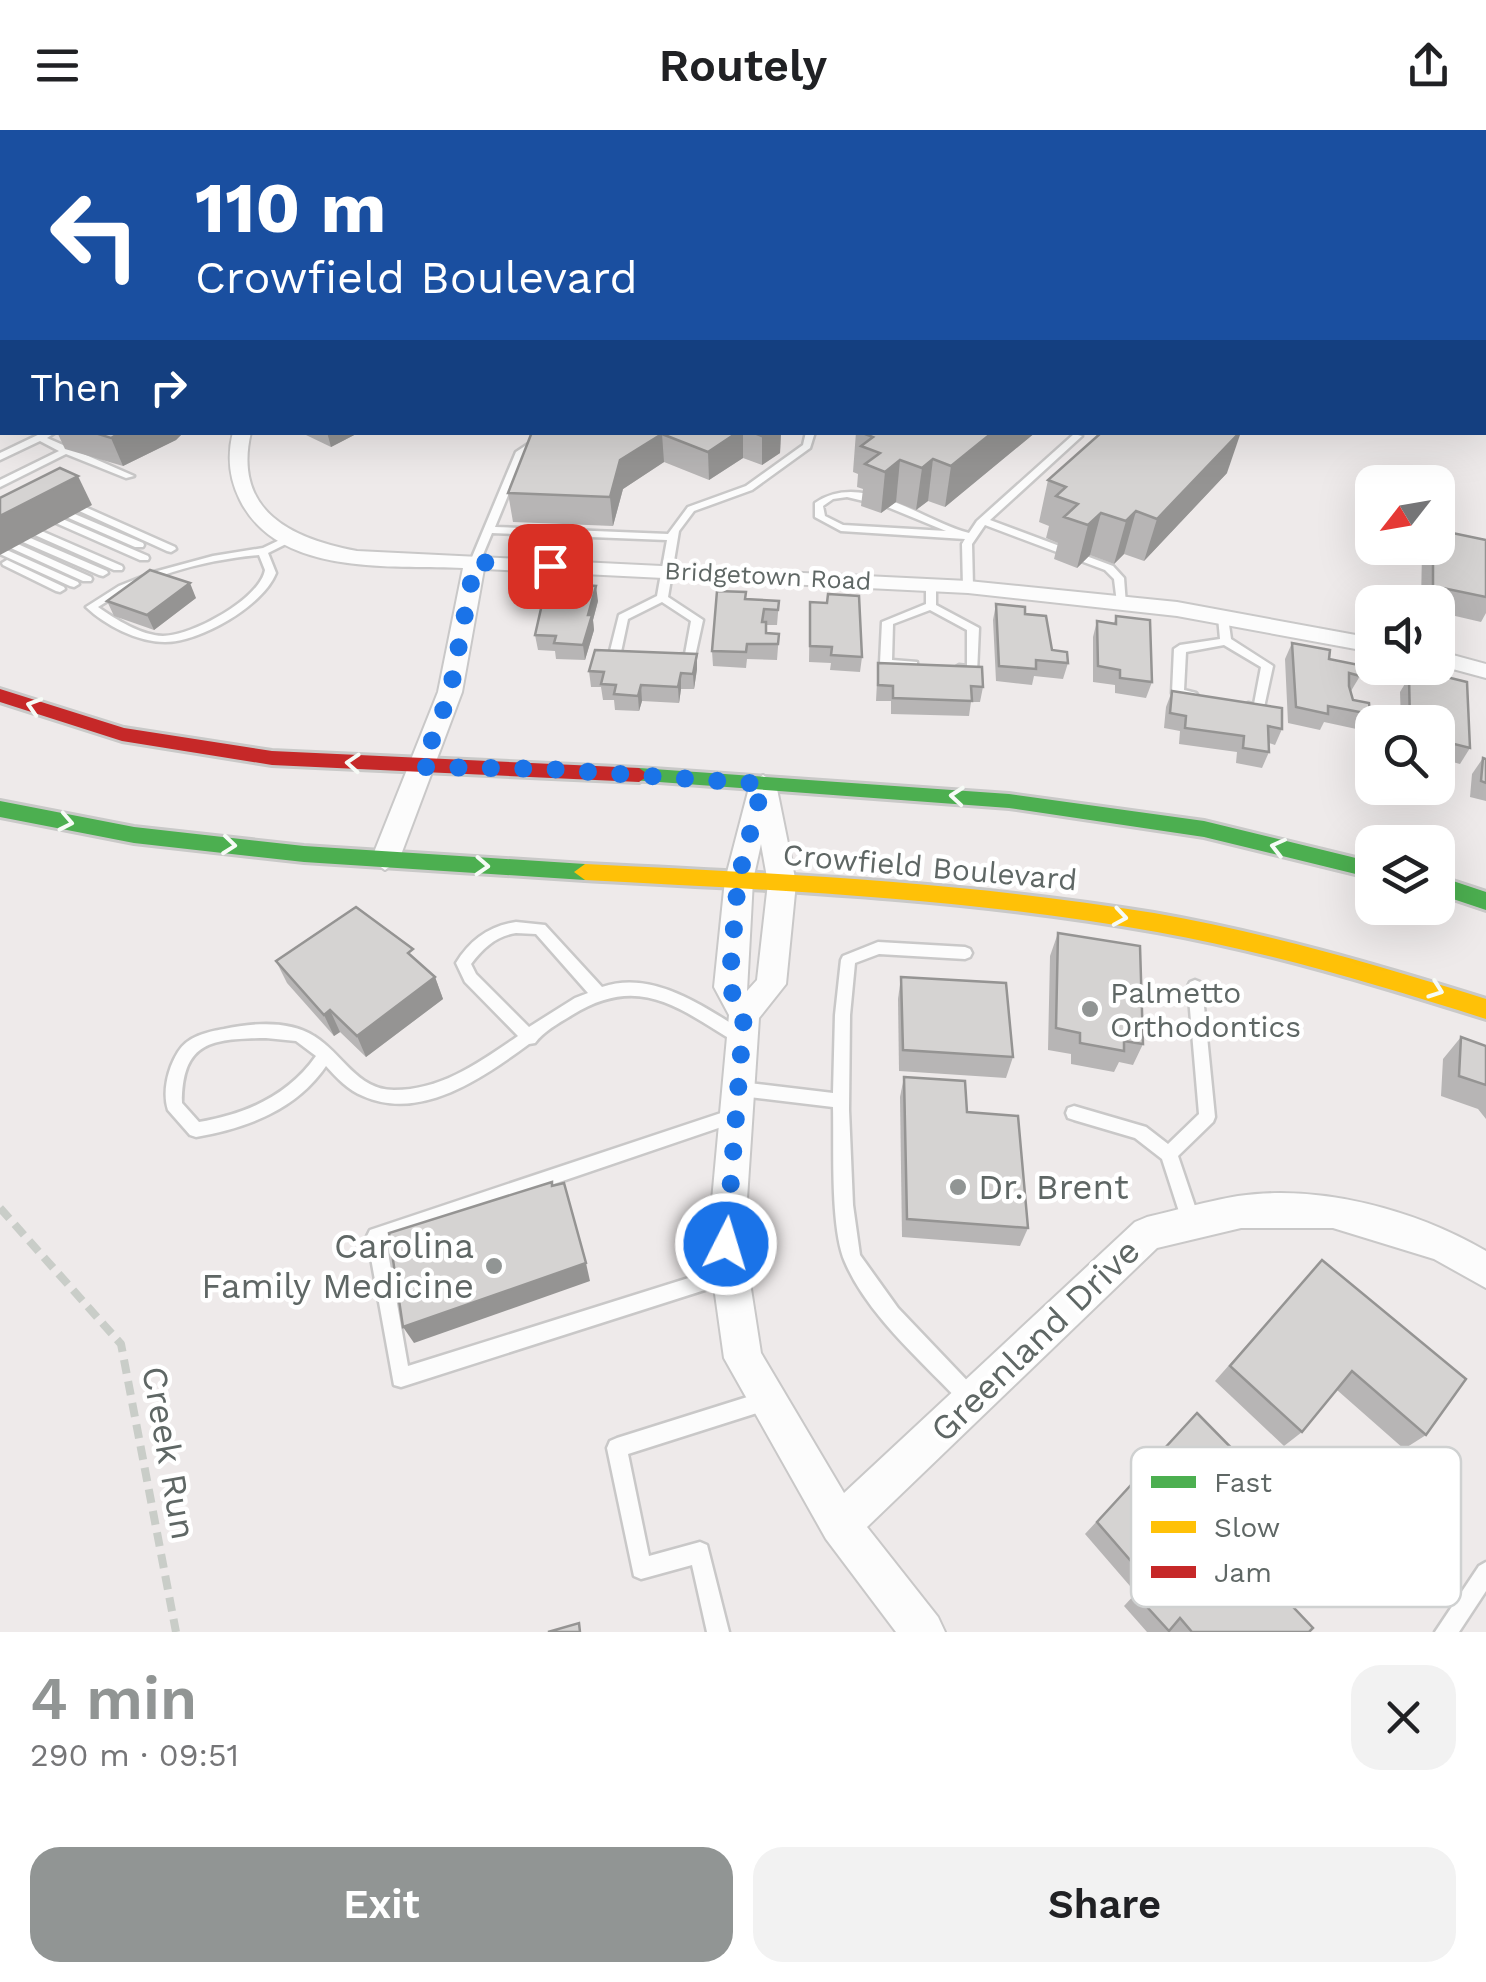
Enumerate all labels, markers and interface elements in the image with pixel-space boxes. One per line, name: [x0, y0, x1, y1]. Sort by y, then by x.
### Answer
icon: menu: [30, 38, 85, 93]
icon: share: [1401, 38, 1456, 93]
text: Routely: [659, 39, 827, 92]
text: 110 m: [195, 167, 386, 249]
icon: left: [30, 170, 160, 300]
text: Crowfield Boulevard: [195, 251, 638, 304]
icon: right: [141, 360, 196, 415]
text: Then: [30, 366, 121, 410]
north arrow: [1355, 465, 1455, 565]
map controls: [1355, 465, 1455, 925]
pin: [508, 524, 593, 609]
icon: arrive: [523, 539, 578, 594]
street label: Bridgetown Road: [664, 556, 872, 596]
button: sound: [1355, 585, 1455, 685]
one-way arrow: [27, 697, 44, 718]
button: search: [1355, 705, 1455, 805]
one-way arrow: [345, 753, 361, 774]
one-way arrow: [949, 786, 965, 807]
one-way arrow: [57, 810, 74, 831]
button: layers: [1355, 825, 1455, 925]
one-way arrow: [221, 833, 237, 855]
street label: Crowfield Boulevard: [781, 837, 1079, 897]
one-way arrow: [1270, 838, 1287, 859]
one-way arrow: [475, 855, 491, 876]
one-way arrow: [1112, 906, 1128, 927]
place label: Palmetto Orthodontics: [1110, 975, 1301, 1044]
one-way arrow: [1426, 978, 1443, 999]
marker: Palmetto Orthodontics: [1079, 998, 1101, 1020]
place label: Dr. Brent: [978, 1166, 1129, 1208]
marker: Dr. Brent: [947, 1176, 969, 1198]
position arrow: [674, 1192, 778, 1296]
place label: Carolina Family Medicine: [201, 1225, 474, 1307]
street label: Greenland Drive: [922, 1230, 1148, 1450]
marker: Carolina Family Medicine: [483, 1255, 505, 1277]
street label: Creek Run: [133, 1363, 205, 1543]
legend: [1131, 1447, 1461, 1607]
text: Fast: [1214, 1466, 1272, 1499]
text: Slow: [1214, 1511, 1280, 1544]
text: Jam: [1214, 1556, 1272, 1589]
text: 4 min: [30, 1663, 197, 1734]
button: close: [1351, 1665, 1456, 1770]
text: 290 m · 09:51: [30, 1736, 239, 1774]
button: Exit: [30, 1847, 733, 1962]
button: Share: [753, 1847, 1456, 1962]

